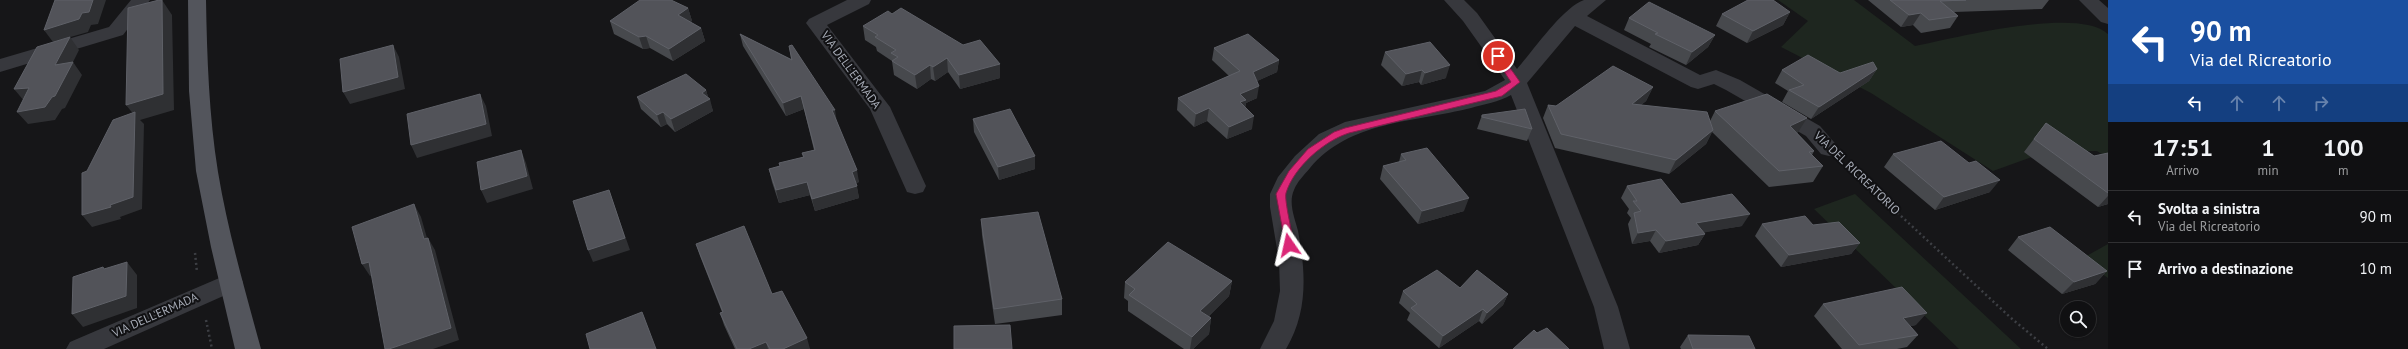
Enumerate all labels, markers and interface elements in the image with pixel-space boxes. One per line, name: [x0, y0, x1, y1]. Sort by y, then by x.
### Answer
text: 90 m: [2190, 12, 2251, 49]
icon: left: [2124, 16, 2176, 68]
street label: VIA DELL'ERMADA: [818, 27, 885, 112]
pin: [1481, 39, 1515, 73]
icon: arrive: [1487, 45, 1509, 67]
text: Via del Ricreatorio: [2190, 48, 2332, 71]
icon: left: [2184, 92, 2206, 114]
icon: ahead: [2226, 92, 2248, 114]
icon: ahead: [2268, 92, 2290, 114]
icon: right: [2310, 92, 2332, 114]
street label: VIA DEL RICREATORIO: [1811, 127, 1903, 218]
text: 17:51: [2152, 132, 2213, 163]
text: 1: [2261, 132, 2275, 163]
text: 100: [2323, 132, 2364, 163]
text: Arrivo: [2166, 162, 2199, 179]
text: min: [2257, 162, 2279, 179]
text: m: [2338, 162, 2349, 179]
text: Svolta a sinistra: [2158, 199, 2260, 218]
icon: left: [2124, 206, 2146, 228]
text: 90 m: [2359, 207, 2392, 226]
text: Via del Ricreatorio: [2158, 218, 2260, 235]
position arrow: [1268, 224, 1310, 266]
icon: arrive: [2124, 258, 2146, 280]
text: Arrivo a destinazione: [2158, 259, 2293, 278]
text: 10 m: [2359, 259, 2392, 278]
street label: VIA DELL'ERMADA: [109, 289, 200, 341]
map controls: [2060, 301, 2096, 337]
button: search: [2060, 301, 2096, 337]

